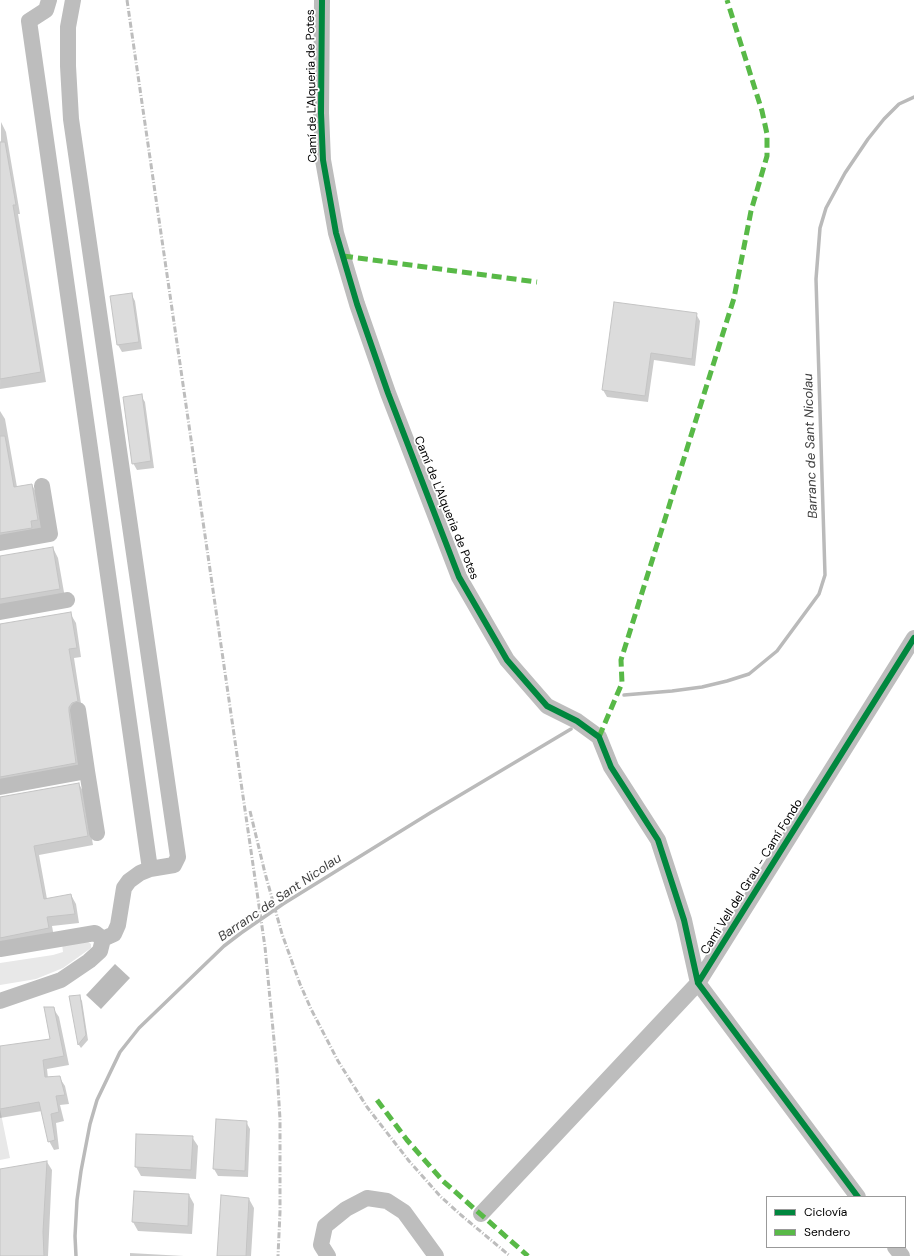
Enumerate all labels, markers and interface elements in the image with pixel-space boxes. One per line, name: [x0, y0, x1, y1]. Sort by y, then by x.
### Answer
street label: Camí de L'Alqueria de Potes: [303, 9, 321, 163]
water label: Barranc de Sant Nicolau: [801, 373, 821, 519]
street label: Camí de L'Alqueria de Potes: [411, 434, 481, 582]
street label: Camí Vell del Grau - Camí Fondo: [698, 797, 806, 957]
water label: Barranc de Sant Nicolau: [215, 851, 345, 945]
legend: [766, 1196, 906, 1248]
text: Ciclovía: [804, 1204, 847, 1220]
text: Sendero: [804, 1224, 850, 1240]

